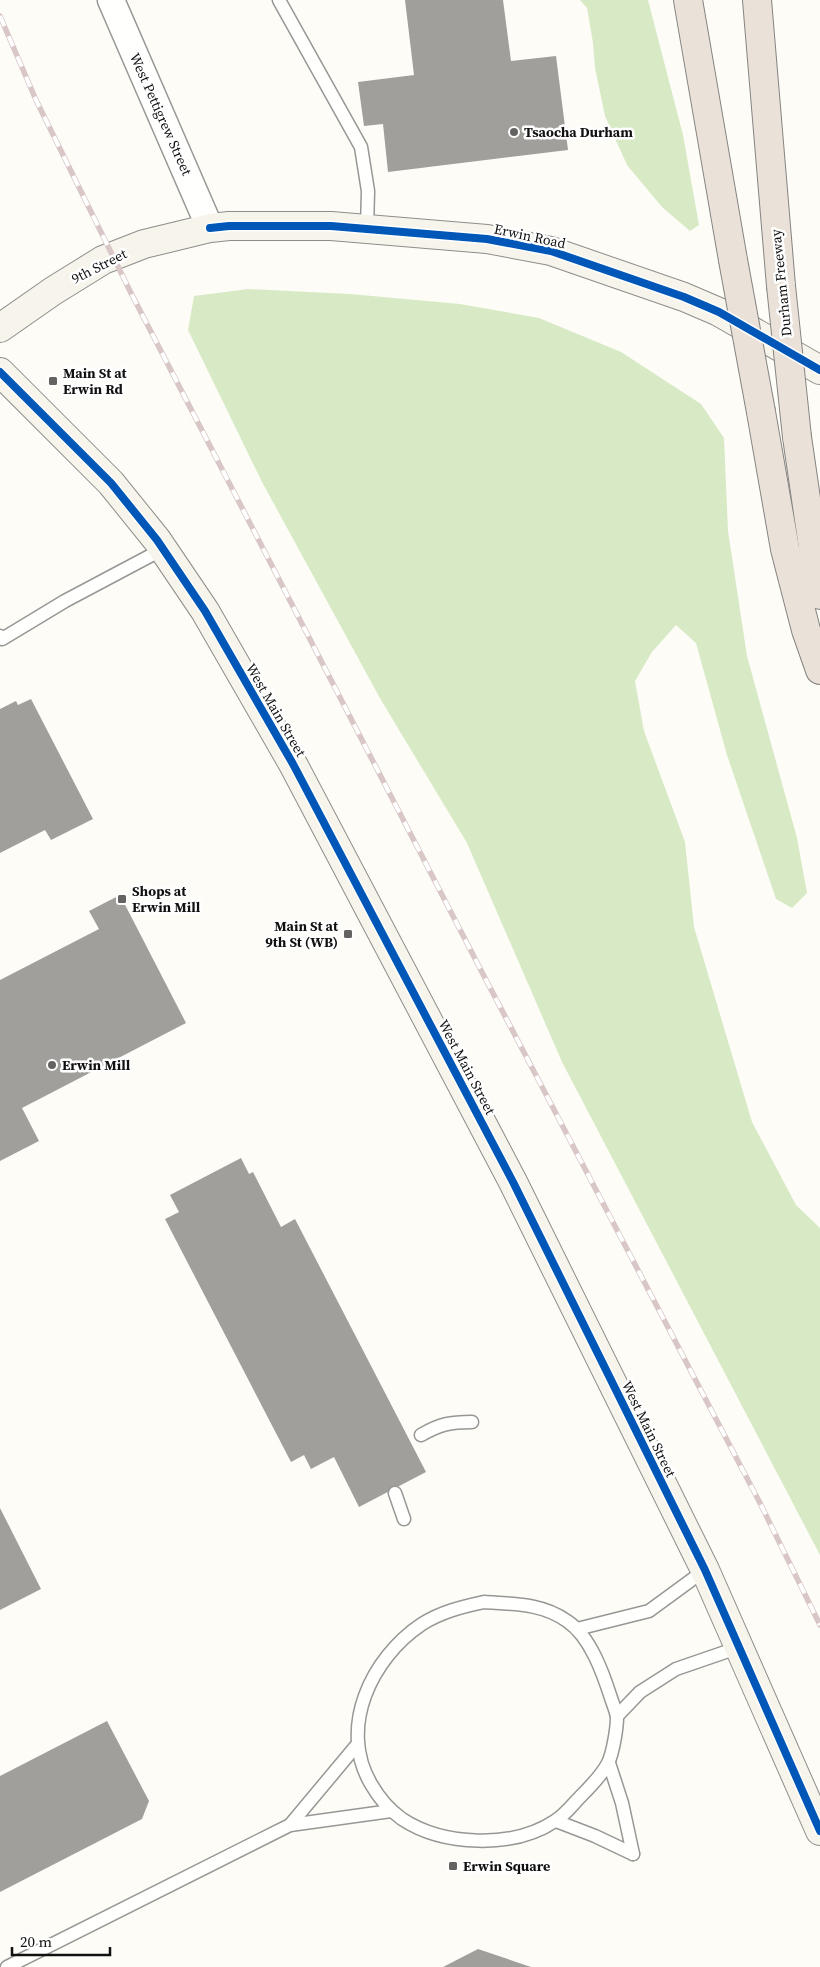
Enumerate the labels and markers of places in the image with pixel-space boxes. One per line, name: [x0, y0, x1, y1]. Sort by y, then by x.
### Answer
place label: Tsaocha Durham: [524, 122, 633, 142]
marker: Tsaocha Durham: [508, 126, 520, 138]
place label: Main St at Erwin Rd: [63, 363, 128, 399]
marker: Main St at Erwin Rd: [47, 375, 59, 387]
place label: Shops at Erwin Mill: [132, 881, 201, 917]
marker: Shops at Erwin Mill: [116, 893, 128, 905]
place label: Main St at 9th St (WB): [265, 916, 339, 952]
marker: Main St at 9th St (WB): [342, 928, 354, 940]
place label: Erwin Mill: [62, 1055, 131, 1075]
marker: Erwin Mill: [46, 1059, 58, 1071]
place label: Erwin Square: [463, 1856, 550, 1876]
marker: Erwin Square: [447, 1860, 459, 1872]

